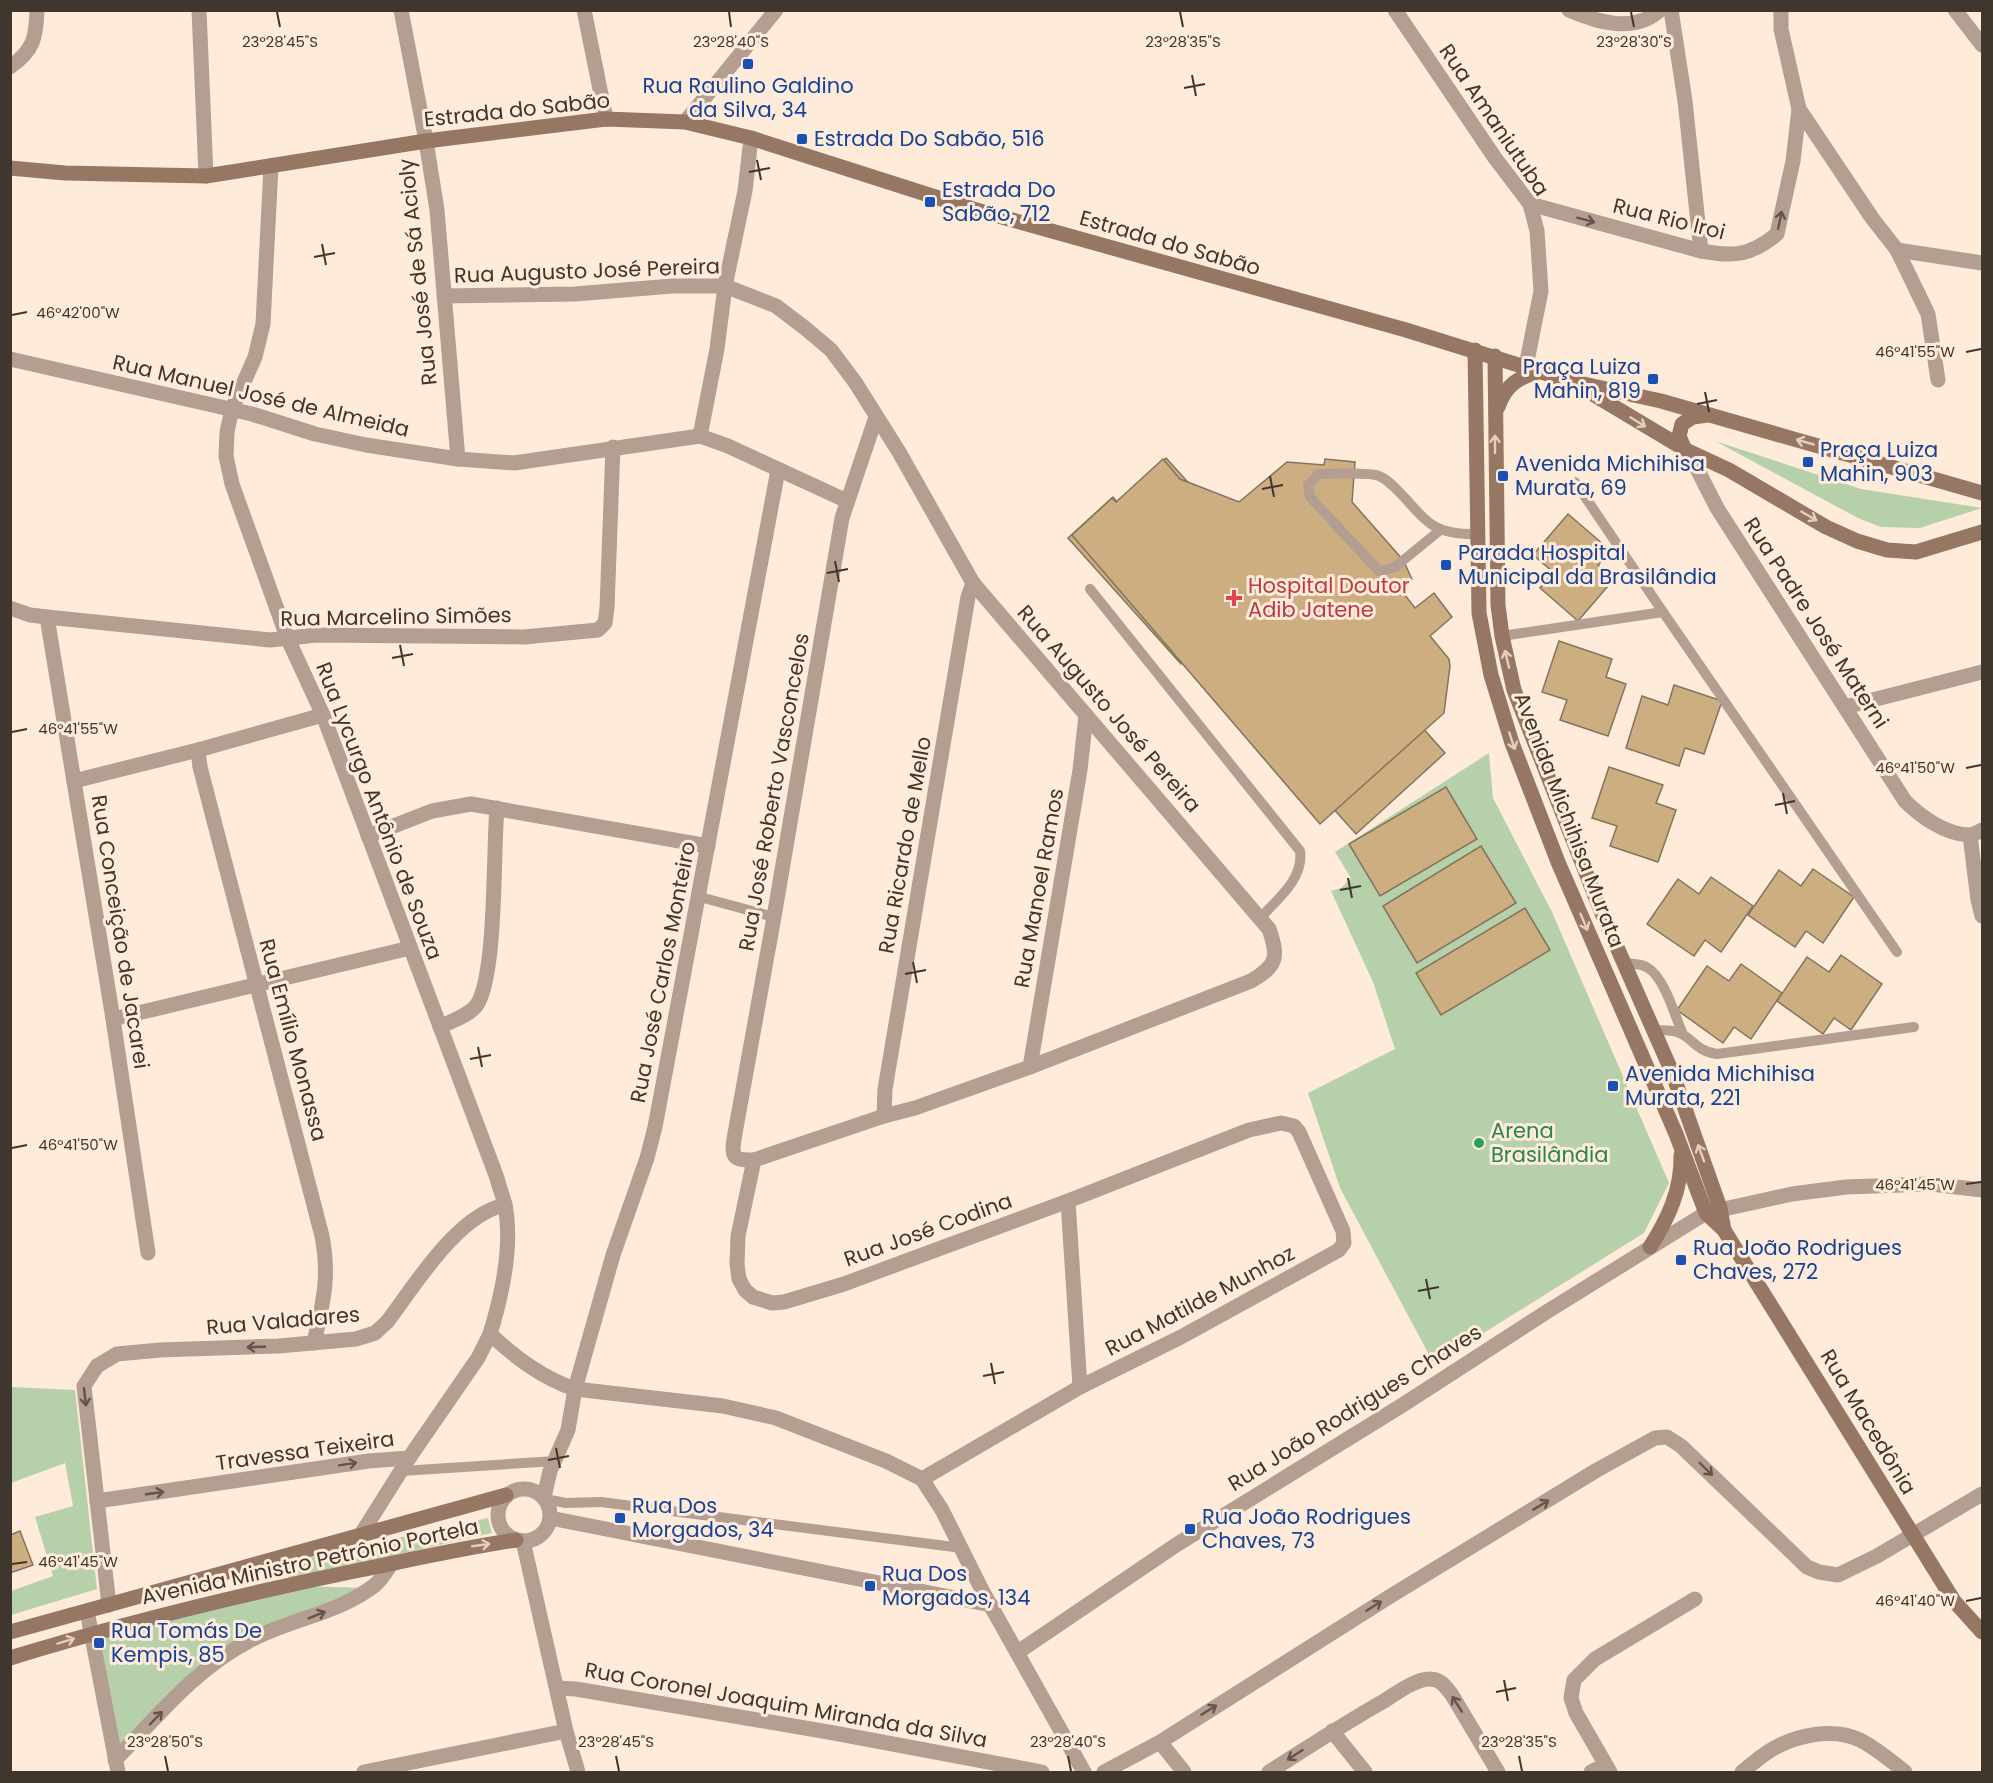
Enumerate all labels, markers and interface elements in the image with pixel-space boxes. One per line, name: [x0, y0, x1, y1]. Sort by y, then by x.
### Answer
text: 23°28'45"S: [242, 31, 318, 52]
text: 23°28'40"S: [693, 31, 769, 52]
text: 23°28'35"S: [1145, 31, 1221, 52]
text: 23°28'30"S: [1596, 31, 1672, 52]
street label: Rua Amaniutuba: [1433, 38, 1556, 201]
marker: Rua Raulino Galdino da Silva, 34: [741, 57, 755, 71]
place label: Rua Raulino Galdino da Silva, 34: [642, 71, 854, 124]
street label: Estrada do Sabão: [422, 85, 611, 134]
place label: Estrada Do Sabão, 516: [814, 124, 1045, 153]
marker: Estrada Do Sabão, 516: [795, 132, 809, 146]
street label: Rua José de Sá Acioly: [391, 157, 444, 387]
place label: Estrada Do Sabão, 712: [942, 175, 1056, 228]
street label: Rua Rio Iroi: [1610, 191, 1728, 246]
marker: Estrada Do Sabão, 712: [923, 195, 937, 209]
street label: Estrada do Sabão: [1076, 203, 1264, 282]
one-way arrow: [1775, 211, 1786, 230]
one-way arrow: [1576, 215, 1595, 226]
street label: Rua Augusto José Pereira: [453, 251, 721, 290]
text: 46°42'00"W: [36, 302, 120, 323]
text: 46°41'55"W: [1875, 341, 1955, 362]
street label: Rua Manuel José de Almeida: [110, 347, 412, 444]
place label: Praça Luiza Mahin, 819: [1523, 352, 1641, 405]
marker: Praça Luiza Mahin, 819: [1646, 372, 1660, 386]
one-way arrow: [1629, 416, 1646, 428]
one-way arrow: [1489, 435, 1501, 455]
place label: Praça Luiza Mahin, 903: [1820, 435, 1938, 488]
one-way arrow: [1796, 436, 1815, 448]
place label: Avenida Michihisa Murata, 69: [1515, 449, 1705, 502]
marker: Praça Luiza Mahin, 903: [1801, 455, 1815, 469]
marker: Avenida Michihisa Murata, 69: [1496, 469, 1510, 483]
street label: Rua Padre José Materni: [1737, 511, 1896, 734]
one-way arrow: [1800, 511, 1817, 523]
place label: Parada Hospital Municipal da Brasilândia: [1458, 538, 1717, 591]
marker: Parada Hospital Municipal da Brasilândia: [1439, 558, 1453, 572]
place label: Hospital Doutor Adib Jatene: [1248, 571, 1410, 624]
marker: Hospital Doutor Adib Jatene: [1225, 589, 1243, 607]
street label: Rua Augusto José Pereira: [1011, 599, 1208, 819]
street label: Rua Marcelino Simões: [280, 600, 512, 633]
street label: Rua José Roberto Vasconcelos: [731, 631, 816, 953]
one-way arrow: [1501, 650, 1512, 670]
street label: Rua Lycurgo Antônio de Souza: [309, 658, 450, 964]
street label: Avenida Michihisa Murata: [1507, 688, 1632, 951]
text: 46°41'55"W: [38, 718, 118, 739]
one-way arrow: [1507, 731, 1518, 750]
street label: Rua Ricardo de Mello: [871, 734, 938, 956]
text: 46°41'50"W: [1875, 757, 1955, 778]
street label: Rua Manoel Ramos: [1007, 786, 1070, 990]
street label: Rua Conceição de Jacarei: [84, 793, 156, 1071]
street label: Rua José Carlos Monteiro: [623, 839, 702, 1105]
one-way arrow: [1579, 912, 1590, 931]
street label: Rua Emílio Monassa: [253, 936, 334, 1144]
place label: Avenida Michihisa Murata, 221: [1625, 1059, 1815, 1112]
marker: Avenida Michihisa Murata, 221: [1606, 1079, 1620, 1093]
place label: Arena Brasilândia: [1491, 1116, 1608, 1169]
text: 46°41'50"W: [38, 1134, 118, 1155]
marker: Arena Brasilândia: [1472, 1136, 1486, 1150]
one-way arrow: [1694, 1144, 1705, 1163]
text: 46°41'45"W: [1875, 1174, 1955, 1195]
street label: Rua José Codina: [840, 1186, 1016, 1273]
place label: Rua João Rodrigues Chaves, 272: [1693, 1233, 1902, 1286]
street label: Rua Matilde Munhoz: [1100, 1238, 1299, 1363]
marker: Rua João Rodrigues Chaves, 272: [1674, 1253, 1688, 1267]
street label: Rua Valadares: [205, 1299, 361, 1342]
street label: Rua João Rodrigues Chaves: [1222, 1317, 1487, 1498]
one-way arrow: [246, 1341, 266, 1352]
street label: Rua Macedônia: [1814, 1344, 1923, 1500]
one-way arrow: [80, 1387, 91, 1406]
street label: Travessa Teixeira: [214, 1424, 396, 1477]
one-way arrow: [337, 1459, 357, 1470]
one-way arrow: [1698, 1462, 1713, 1476]
one-way arrow: [144, 1487, 164, 1498]
place label: Rua Dos Morgados, 34: [632, 1491, 774, 1544]
one-way arrow: [1532, 1498, 1549, 1510]
place label: Rua João Rodrigues Chaves, 73: [1202, 1502, 1411, 1555]
marker: Rua Dos Morgados, 34: [613, 1511, 627, 1525]
street label: Avenida Ministro Petrônio Portela: [139, 1512, 481, 1611]
marker: Rua João Rodrigues Chaves, 73: [1183, 1522, 1197, 1536]
one-way arrow: [471, 1540, 491, 1551]
text: 46°41'45"W: [38, 1551, 118, 1572]
place label: Rua Dos Morgados, 134: [882, 1559, 1030, 1612]
marker: Rua Dos Morgados, 134: [863, 1579, 877, 1593]
text: 46°41'40"W: [1875, 1590, 1955, 1611]
one-way arrow: [1365, 1600, 1382, 1612]
one-way arrow: [307, 1608, 326, 1619]
place label: Rua Tomás De Kempis, 85: [111, 1616, 262, 1669]
one-way arrow: [56, 1635, 75, 1646]
marker: Rua Tomás De Kempis, 85: [92, 1636, 106, 1650]
street label: Rua Coronel Joaquim Miranda da Silva: [583, 1655, 990, 1754]
one-way arrow: [1451, 1696, 1463, 1713]
one-way arrow: [1201, 1704, 1218, 1717]
one-way arrow: [149, 1711, 163, 1726]
text: 23°28'50"S: [127, 1731, 203, 1752]
text: 23°28'45"S: [578, 1731, 654, 1752]
text: 23°28'40"S: [1030, 1731, 1106, 1752]
text: 23°28'35"S: [1481, 1731, 1557, 1752]
one-way arrow: [1287, 1750, 1304, 1762]

